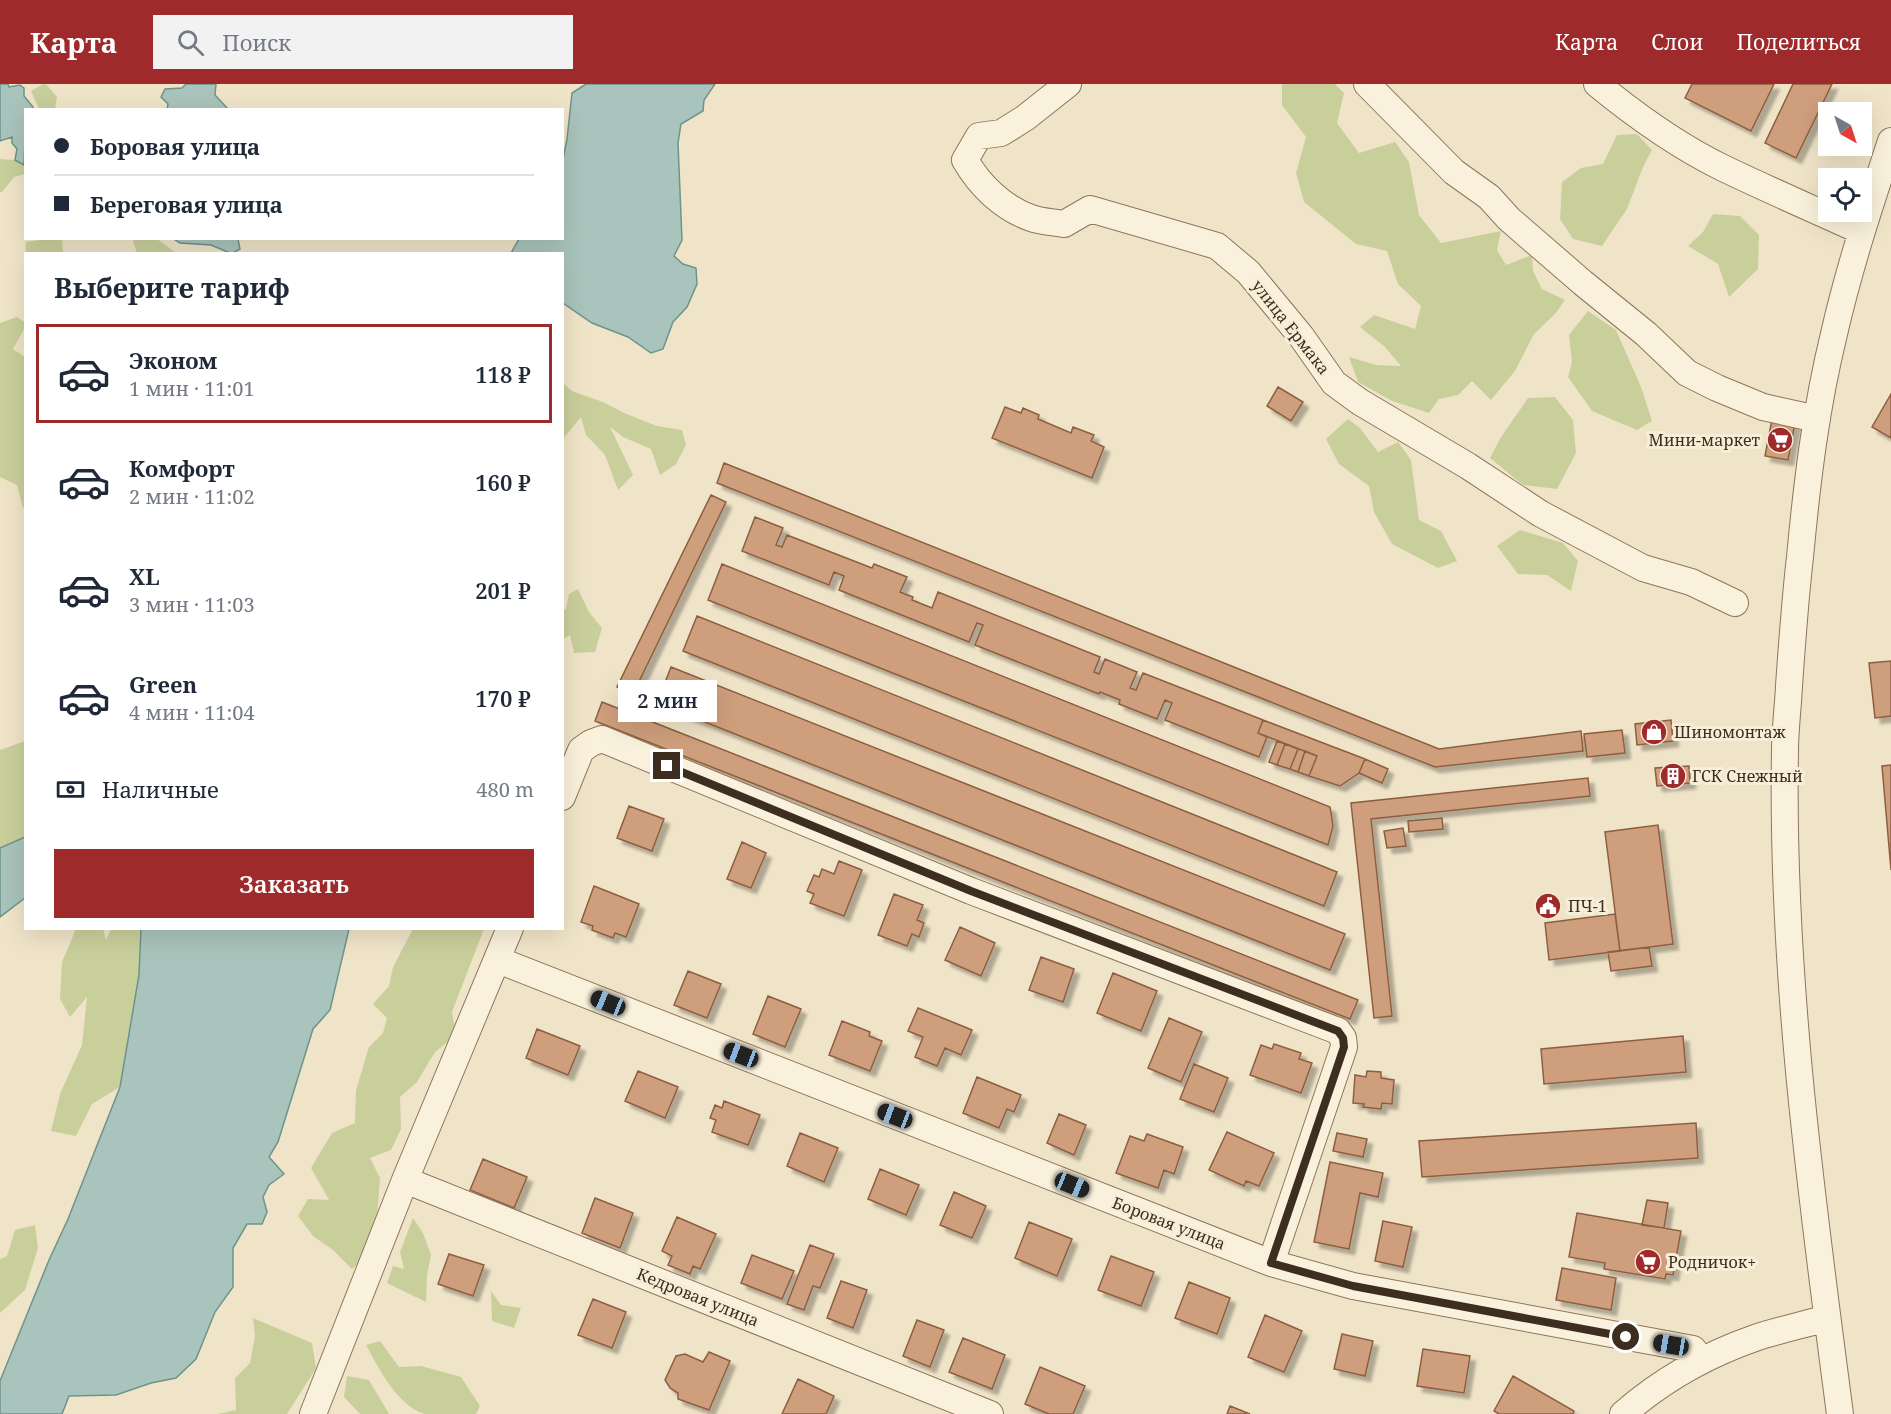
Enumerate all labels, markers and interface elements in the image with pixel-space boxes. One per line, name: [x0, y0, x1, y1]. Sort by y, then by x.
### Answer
search box: [153, 15, 573, 69]
text: Карта: [30, 23, 117, 61]
icon: search: [174, 26, 207, 59]
text: Поиск: [222, 27, 291, 57]
text: Карта: [1555, 28, 1618, 56]
text: Слои: [1651, 28, 1703, 56]
text: Поделиться: [1736, 28, 1861, 56]
north arrow: [1818, 102, 1872, 156]
map controls: [1818, 102, 1872, 222]
text: Боровая улица: [90, 131, 260, 161]
button: locate: [1818, 168, 1872, 222]
text: Береговая улица: [90, 189, 283, 219]
text: Выберите тариф: [54, 269, 290, 306]
street label: улица Ермака: [1247, 275, 1335, 379]
text: Эконом: [129, 345, 217, 375]
icon: car: [57, 347, 111, 401]
text: 118 ₽: [475, 359, 531, 389]
text: 1 мин · 11:01: [129, 375, 255, 402]
supermarket icon: Мини-маркет: [1765, 425, 1795, 455]
place label: Мини-маркет: [1648, 429, 1761, 451]
text: Комфорт: [129, 453, 235, 483]
icon: car: [57, 455, 111, 509]
text: 160 ₽: [475, 467, 531, 497]
text: 2 мин · 11:02: [129, 483, 255, 510]
text: XL: [129, 561, 160, 591]
icon: car: [57, 563, 111, 617]
text: 201 ₽: [475, 575, 531, 605]
text: 3 мин · 11:03: [129, 591, 255, 618]
text: Green: [129, 669, 197, 699]
icon: car: [57, 671, 111, 725]
callout: 2 мин: [618, 679, 716, 721]
text: 170 ₽: [475, 683, 531, 713]
text: 2 мин: [637, 687, 698, 714]
text: 4 мин · 11:04: [129, 699, 255, 726]
shop icon: Шиномонтаж: [1639, 717, 1669, 747]
place label: Шиномонтаж: [1674, 721, 1786, 743]
route end: [653, 752, 680, 779]
building icon: ГСК Снежный: [1658, 761, 1688, 791]
place label: ГСК Снежный: [1692, 765, 1803, 787]
icon: cash: [54, 773, 87, 806]
text: Наличные: [102, 774, 219, 804]
text: 480 m: [476, 776, 534, 803]
button: Заказать: [54, 849, 534, 918]
public building icon: ПЧ-1: [1533, 891, 1563, 921]
place label: ПЧ-1: [1568, 895, 1607, 917]
car: [588, 988, 628, 1018]
car: [721, 1040, 761, 1070]
car: [875, 1101, 915, 1131]
car: [1052, 1170, 1092, 1200]
street label: Боровая улица: [1109, 1191, 1229, 1255]
supermarket icon: Родничок+: [1633, 1247, 1663, 1277]
place label: Родничок+: [1668, 1251, 1756, 1273]
street label: Кедровая улица: [634, 1262, 762, 1332]
route start: [1612, 1323, 1639, 1350]
car: [1652, 1333, 1690, 1357]

